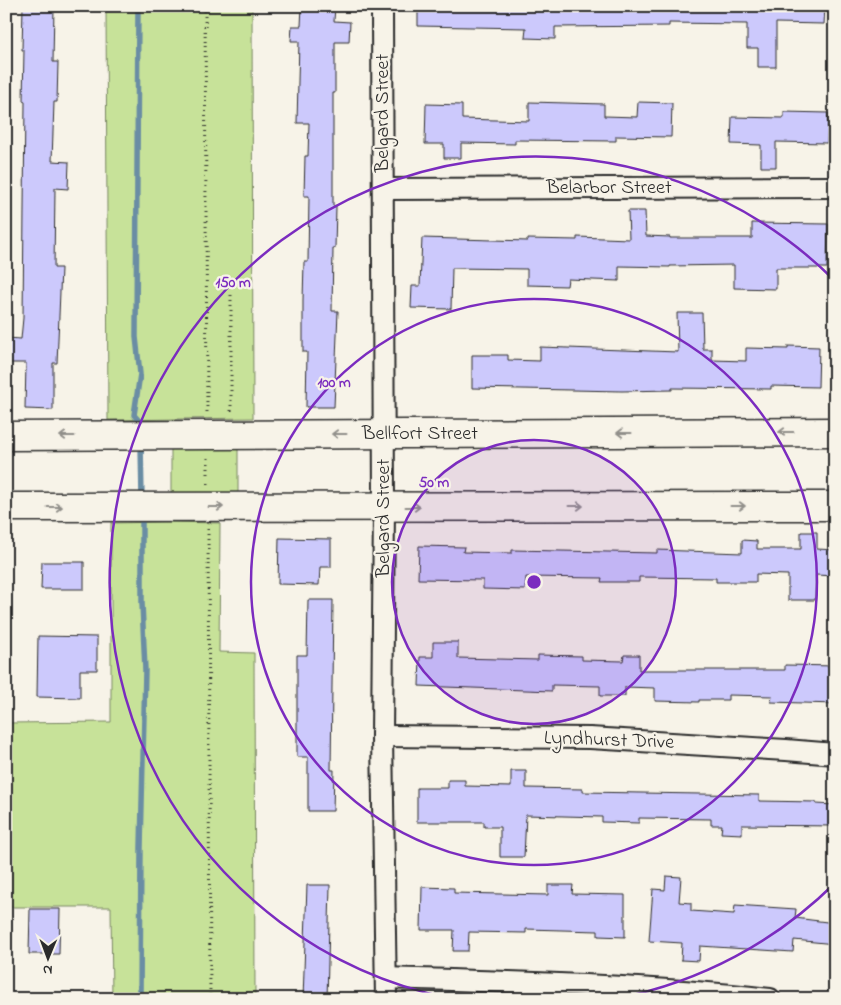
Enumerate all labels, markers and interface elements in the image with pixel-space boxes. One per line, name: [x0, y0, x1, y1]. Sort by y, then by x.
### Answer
street label: Belgard Street: [369, 54, 399, 173]
street label: Belarbor Street: [545, 174, 672, 203]
text: 150 m: [215, 272, 251, 294]
text: 100 m: [317, 372, 351, 394]
street label: Bellfort Street: [361, 420, 478, 449]
one-way arrow: [778, 427, 794, 437]
one-way arrow: [616, 428, 632, 438]
one-way arrow: [331, 429, 347, 439]
one-way arrow: [59, 431, 76, 441]
street label: Belgard Street: [370, 459, 400, 578]
text: 50 m: [419, 472, 450, 494]
one-way arrow: [568, 501, 584, 511]
one-way arrow: [730, 501, 746, 511]
one-way arrow: [46, 502, 63, 512]
one-way arrow: [208, 502, 224, 512]
one-way arrow: [405, 502, 421, 512]
centre of rings: [525, 573, 543, 591]
street label: Lyndhurst Drive: [543, 724, 675, 758]
north arrow: [22, 932, 72, 982]
text: N: [43, 959, 53, 980]

